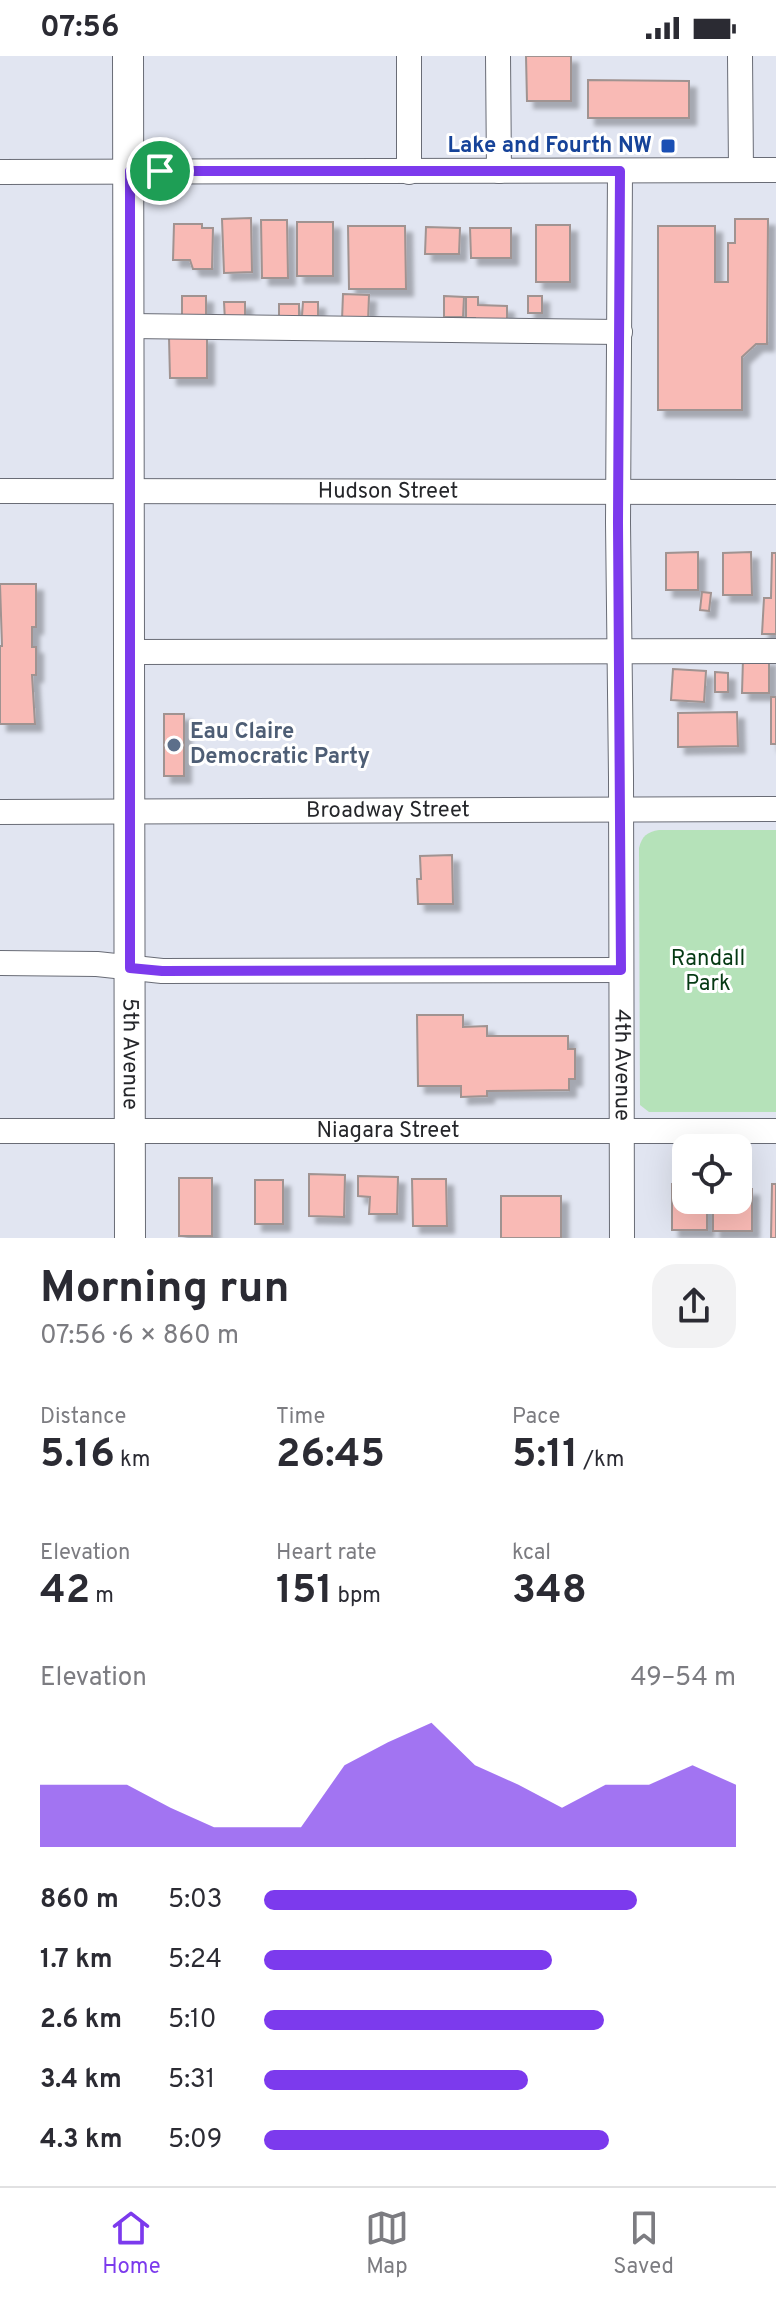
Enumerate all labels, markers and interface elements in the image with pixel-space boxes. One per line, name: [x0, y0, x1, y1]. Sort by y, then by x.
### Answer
text: 07:56: [40, 10, 119, 47]
place label: Lake and Fourth NW: [447, 133, 652, 160]
pin: [126, 137, 194, 205]
marker: Lake and Fourth NW: [659, 137, 677, 155]
icon: arrive: [138, 149, 182, 193]
street label: Hudson Street: [318, 478, 458, 505]
place label: Eau Claire Democratic Party: [190, 719, 370, 771]
marker: Eau Claire Democratic Party: [165, 736, 183, 754]
street label: Broadway Street: [306, 797, 470, 824]
park label: Randall Park: [671, 946, 745, 998]
street label: 5th Avenue: [116, 998, 143, 1110]
street label: 4th Avenue: [608, 1009, 635, 1121]
street label: Niagara Street: [317, 1118, 459, 1145]
map controls: [672, 1134, 752, 1214]
button: locate: [672, 1134, 752, 1214]
text: Morning run: [40, 1262, 290, 1318]
button: share: [652, 1264, 736, 1348]
text: 07:56 · 6 × 860 m: [40, 1320, 239, 1353]
text: Distance: [40, 1404, 126, 1431]
text: Time: [276, 1404, 325, 1431]
text: Pace: [512, 1404, 560, 1431]
text: 5.16: [40, 1431, 115, 1481]
text: 26:45: [276, 1431, 385, 1481]
text: 5:11: [512, 1431, 578, 1481]
text: km: [115, 1447, 150, 1474]
text: /km: [578, 1447, 624, 1474]
text: Elevation: [40, 1540, 130, 1567]
text: Heart rate: [276, 1540, 377, 1567]
text: kcal: [512, 1540, 551, 1567]
text: 42: [40, 1567, 90, 1617]
text: 151: [276, 1567, 332, 1617]
text: 348: [512, 1567, 587, 1617]
text: m: [90, 1583, 114, 1610]
text: bpm: [332, 1583, 381, 1610]
text: Elevation: [40, 1662, 147, 1695]
text: 49–54 m: [631, 1662, 736, 1695]
text: 860 m: [40, 1884, 119, 1917]
text: 5:03: [168, 1884, 222, 1917]
text: 1.7 km: [40, 1944, 113, 1977]
text: 5:24: [168, 1944, 222, 1977]
text: 2.6 km: [40, 2004, 122, 2037]
text: 5:10: [168, 2004, 216, 2037]
text: 3.4 km: [40, 2064, 122, 2097]
text: 5:31: [168, 2064, 215, 2097]
text: 4.3 km: [40, 2124, 122, 2157]
text: 5:09: [168, 2124, 222, 2157]
tab: Home: [102, 2206, 161, 2281]
tab: Map: [365, 2206, 409, 2281]
tab: Saved: [613, 2206, 674, 2281]

